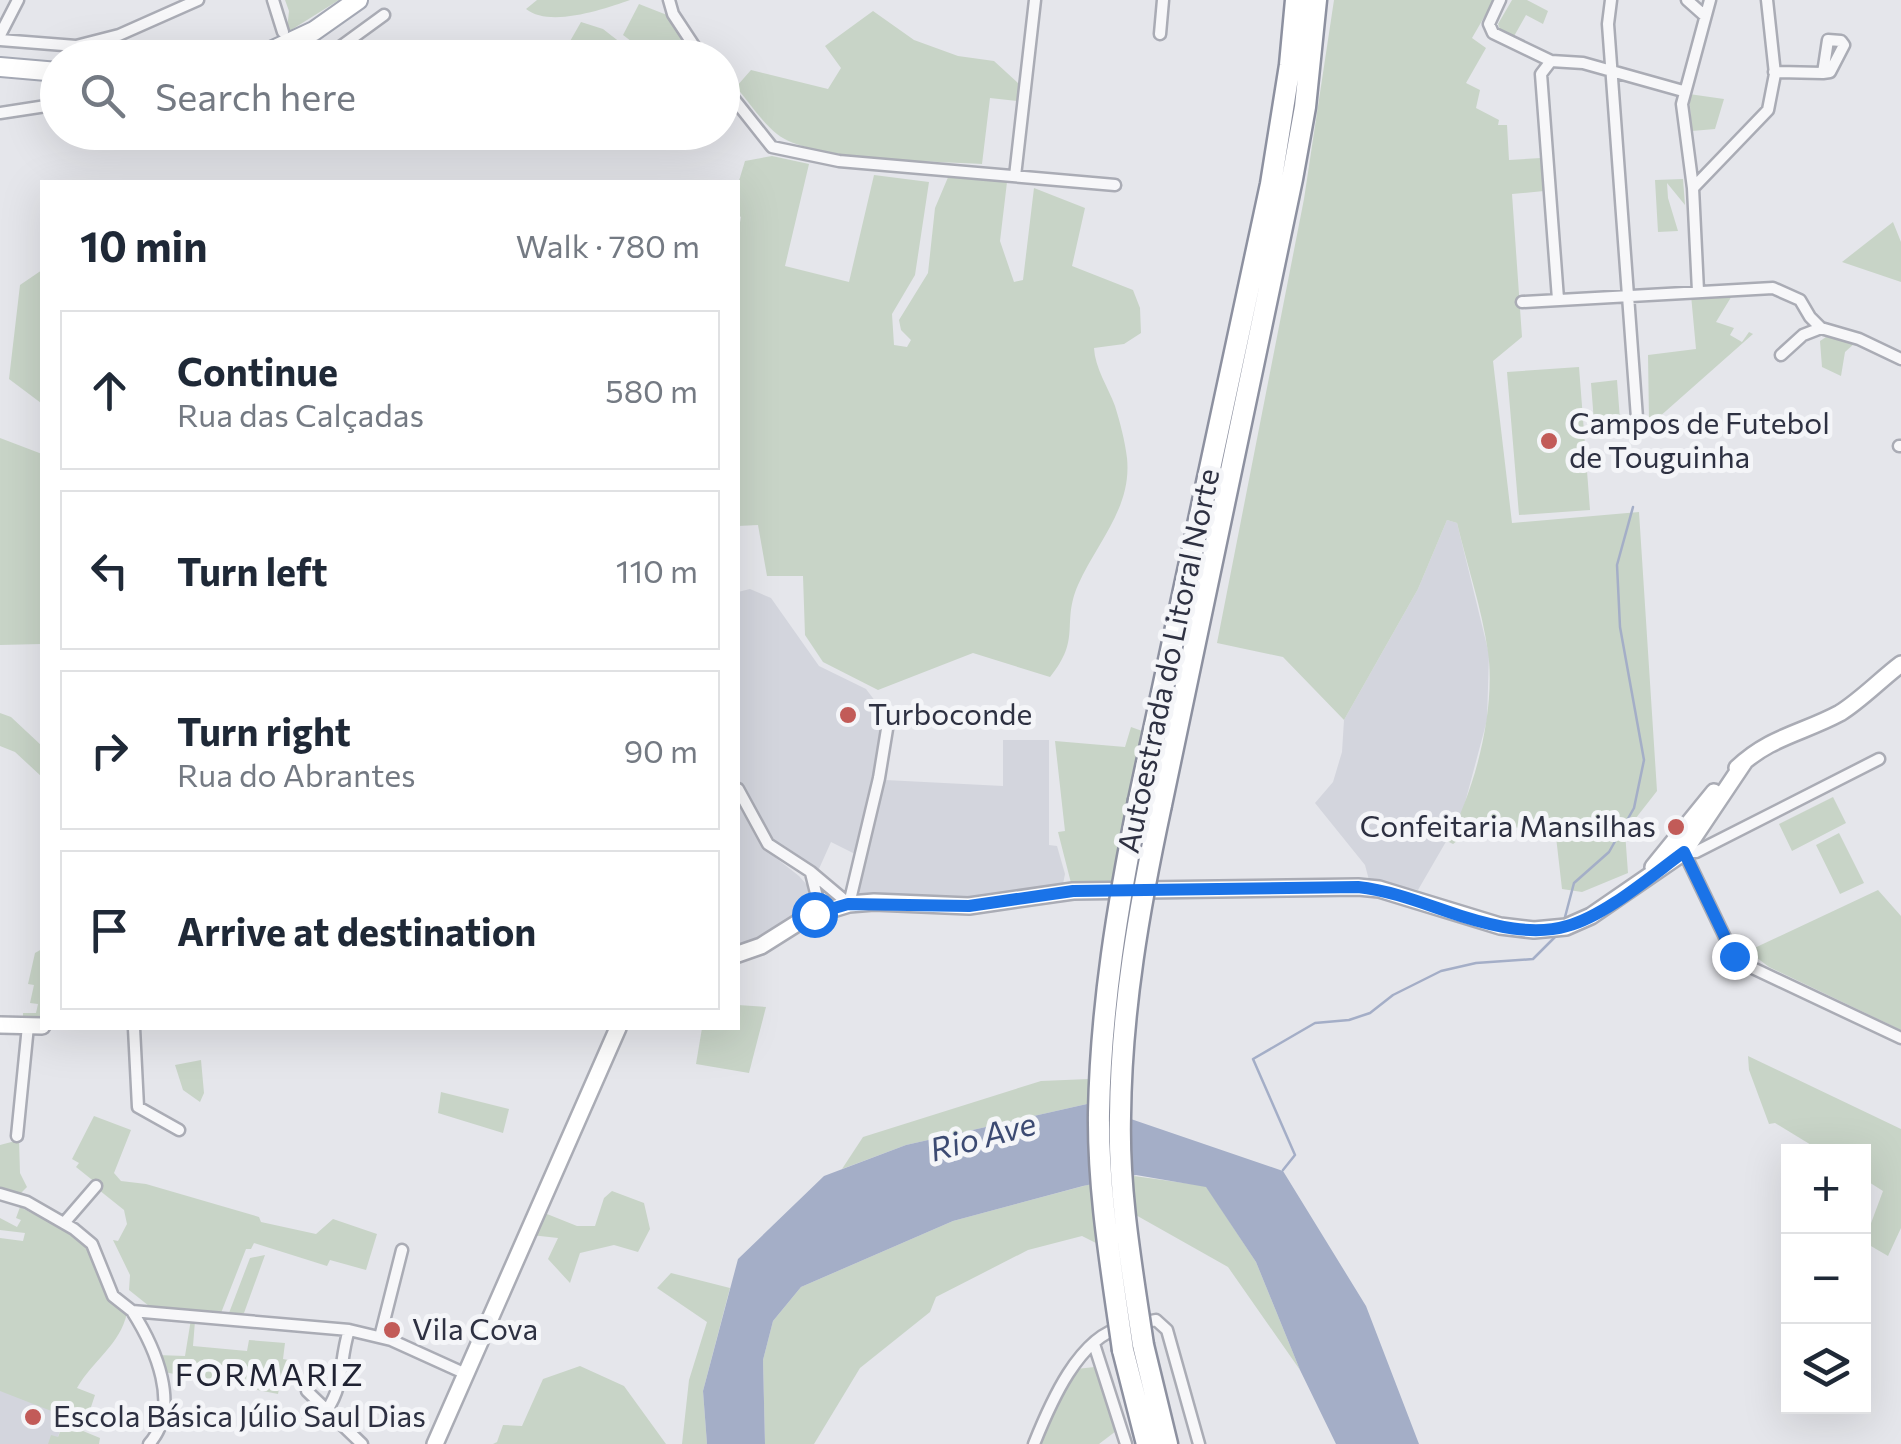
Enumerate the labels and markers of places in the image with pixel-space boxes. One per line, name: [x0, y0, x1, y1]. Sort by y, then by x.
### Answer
place label: Campos de Futebol de Touguinha: [1569, 403, 1830, 474]
marker: Campos de Futebol de Touguinha: [1538, 430, 1560, 452]
place label: Turboconde: [868, 694, 1032, 731]
marker: Turboconde: [837, 704, 859, 726]
place label: Confeitaria Mansilhas: [1360, 806, 1656, 843]
marker: Confeitaria Mansilhas: [1665, 816, 1687, 838]
place label: Vila Cova: [412, 1309, 538, 1346]
marker: Vila Cova: [381, 1319, 403, 1341]
place label: Escola Básica Júlio Saul Dias: [53, 1396, 426, 1433]
marker: Escola Básica Júlio Saul Dias: [22, 1406, 44, 1428]

